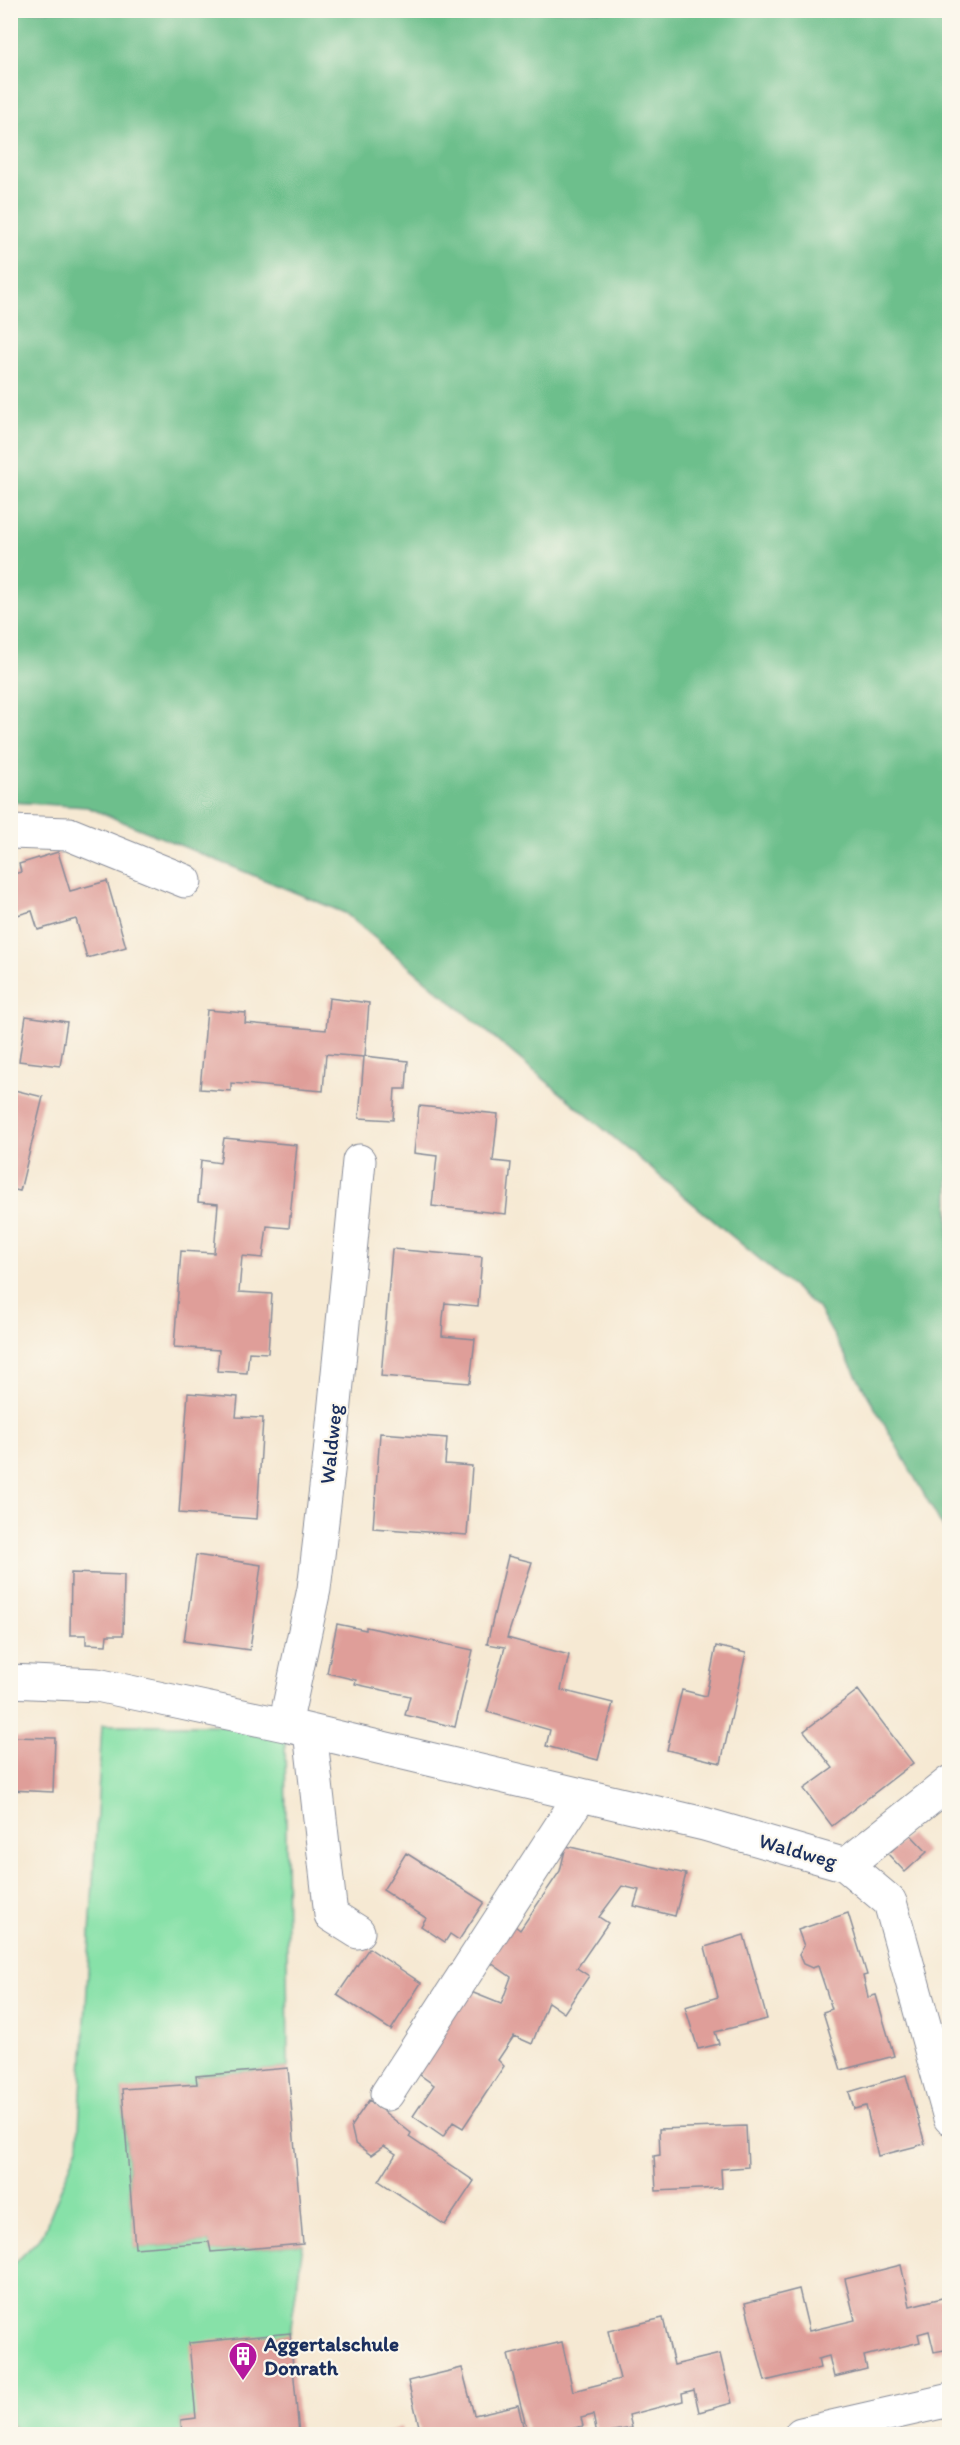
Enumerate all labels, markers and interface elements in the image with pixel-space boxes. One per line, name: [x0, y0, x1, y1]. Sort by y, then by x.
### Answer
street label: Waldweg: [314, 1402, 347, 1485]
street label: Waldweg: [756, 1827, 840, 1874]
place label: Aggertalschule Donrath: [263, 2331, 399, 2380]
building icon: Aggertalschule Donrath: [227, 2340, 259, 2382]

